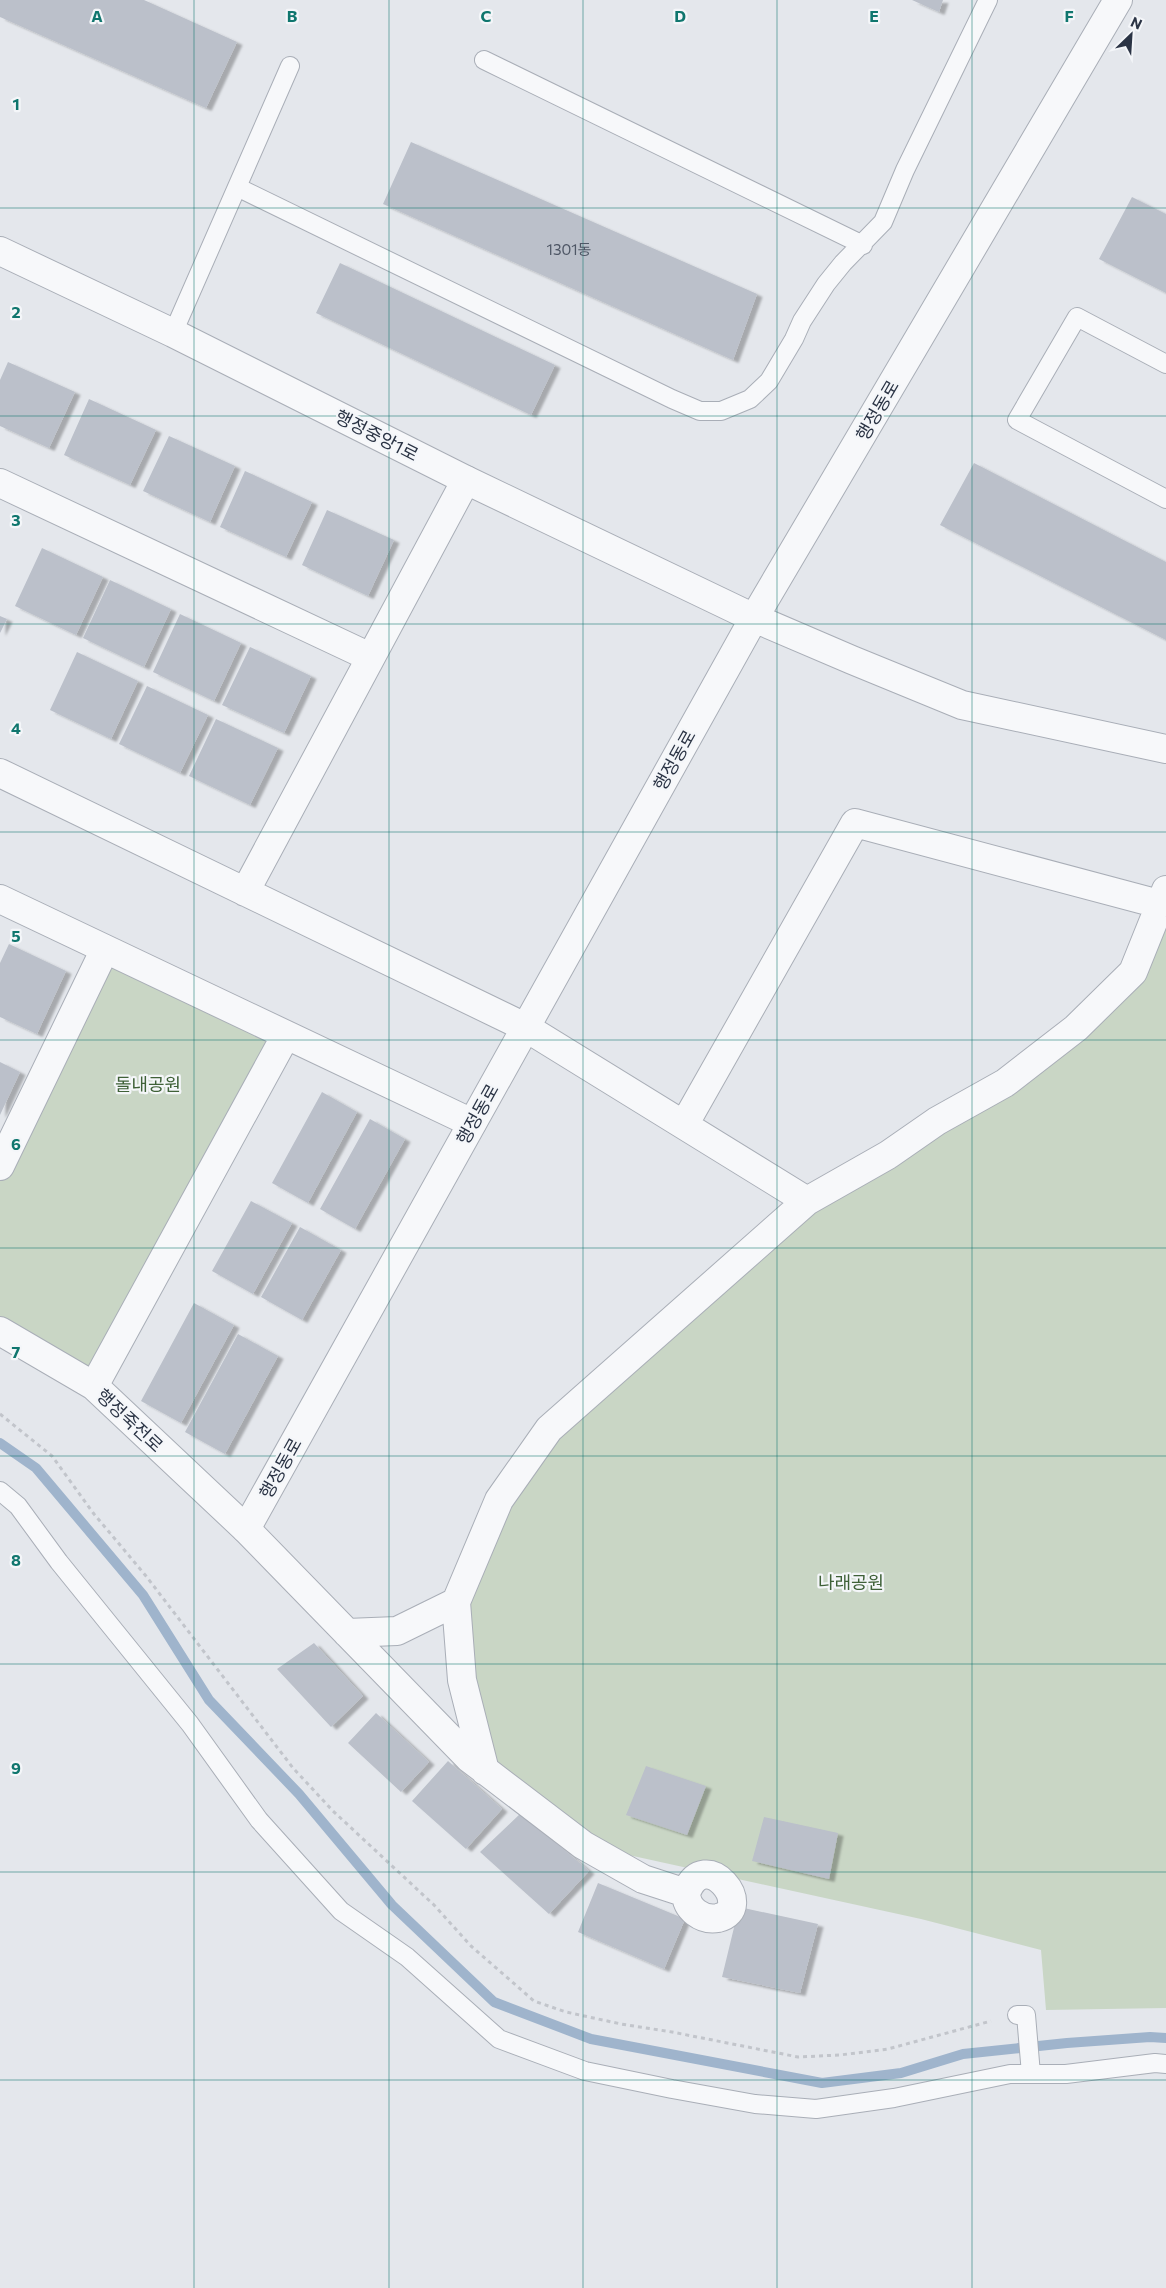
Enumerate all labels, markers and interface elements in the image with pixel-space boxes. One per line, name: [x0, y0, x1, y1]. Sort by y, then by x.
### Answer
text: A: [91, 6, 103, 25]
text: B: [287, 6, 298, 25]
text: C: [481, 6, 492, 25]
text: D: [674, 6, 686, 25]
text: E: [869, 6, 879, 25]
text: F: [1064, 6, 1074, 25]
north arrow: [1106, 10, 1156, 60]
text: N: [1128, 13, 1145, 33]
text: 1: [12, 94, 20, 113]
house number: 1301동: [547, 240, 591, 258]
text: 2: [11, 302, 21, 321]
street label: 행정동로: [851, 376, 903, 444]
street label: 행정중앙1로: [332, 405, 422, 465]
text: 3: [11, 510, 21, 529]
text: 4: [11, 718, 21, 737]
street label: 행정동로: [648, 726, 700, 794]
text: 5: [11, 926, 21, 945]
park label: 돌내공원: [115, 1073, 181, 1095]
street label: 행정동로: [451, 1080, 503, 1148]
text: 6: [11, 1134, 21, 1153]
text: 7: [12, 1342, 21, 1361]
street label: 행정죽전로: [92, 1384, 168, 1456]
street label: 행정동로: [254, 1434, 306, 1502]
text: 8: [11, 1550, 21, 1569]
park label: 나래공원: [818, 1571, 884, 1593]
text: 9: [11, 1758, 21, 1777]

